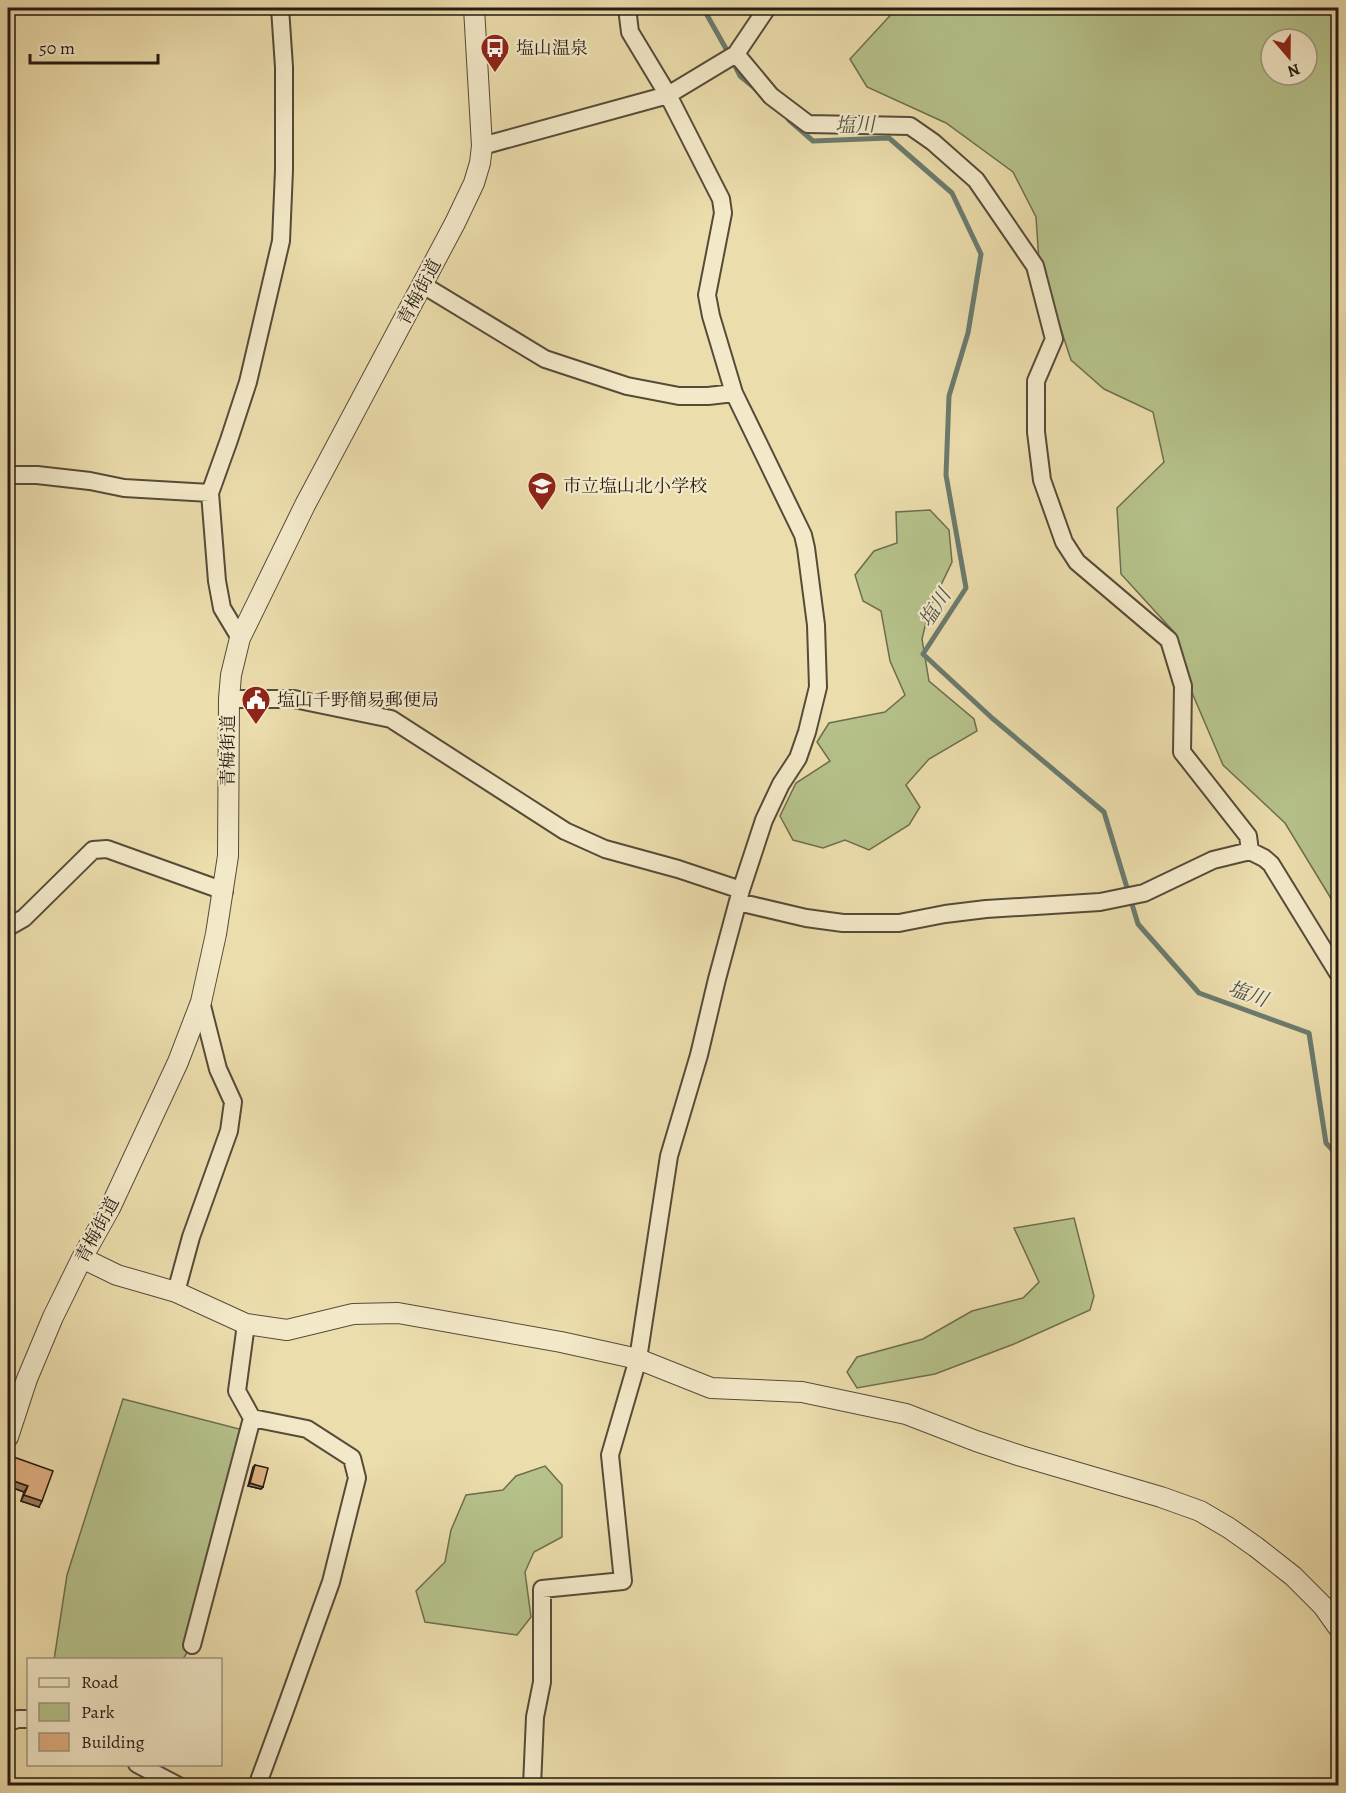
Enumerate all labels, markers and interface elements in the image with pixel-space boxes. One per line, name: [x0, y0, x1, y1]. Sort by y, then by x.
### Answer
scale bar: [30, 27, 158, 65]
north arrow: [1259, 27, 1319, 87]
bus stop icon: 塩山温泉: [479, 32, 511, 74]
text: 50 m: [39, 36, 75, 60]
place label: 塩山温泉: [516, 36, 588, 60]
text: N: [1284, 58, 1303, 83]
water label: 塩川: [835, 111, 877, 139]
street label: 青梅街道: [392, 255, 446, 329]
school or university icon: 市立塩山北小学校: [526, 470, 558, 512]
place label: 市立塩山北小学校: [563, 474, 707, 498]
water label: 塩川: [913, 582, 958, 632]
public building icon: 塩山千野簡易郵便局: [240, 684, 272, 726]
place label: 塩山千野簡易郵便局: [277, 688, 439, 712]
street label: 青梅街道: [216, 715, 240, 787]
water label: 塩川: [1225, 974, 1273, 1014]
street label: 青梅街道: [70, 1193, 124, 1267]
legend: [27, 1658, 222, 1766]
text: Road: [81, 1670, 119, 1694]
text: Park: [81, 1700, 115, 1724]
text: Building: [81, 1730, 145, 1754]

